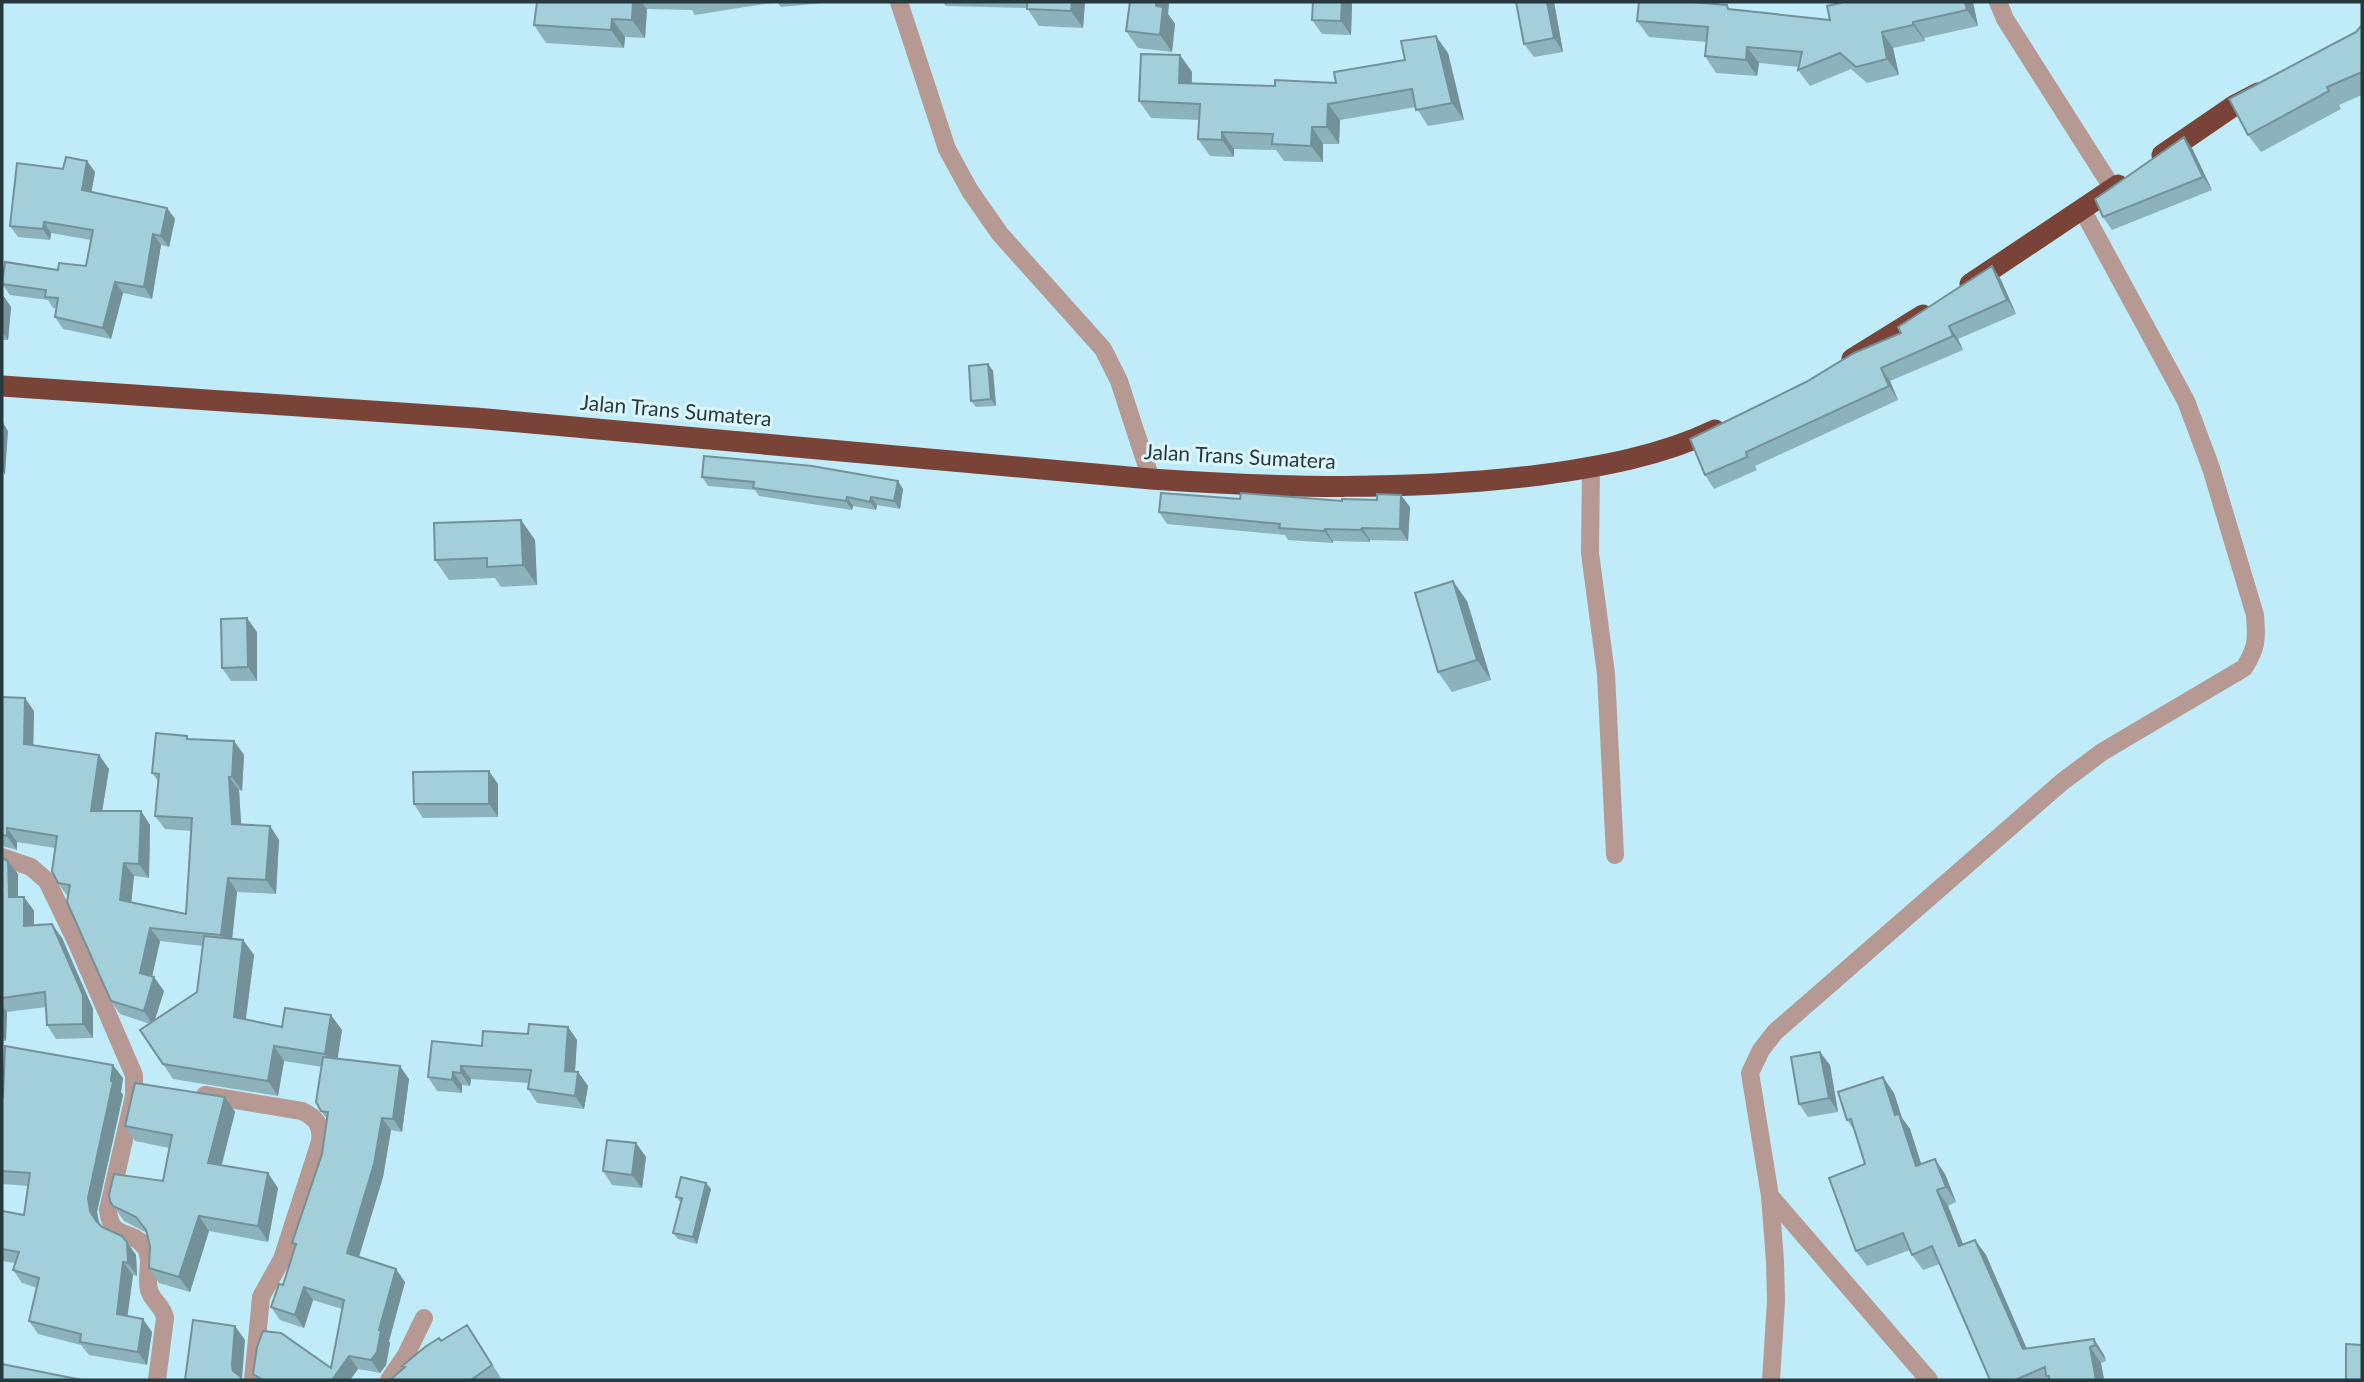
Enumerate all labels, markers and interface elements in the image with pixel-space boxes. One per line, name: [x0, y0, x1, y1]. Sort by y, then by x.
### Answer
street label: Jalan Trans Sumatera: [579, 389, 773, 430]
street label: Jalan Trans Sumatera: [1144, 438, 1337, 473]

